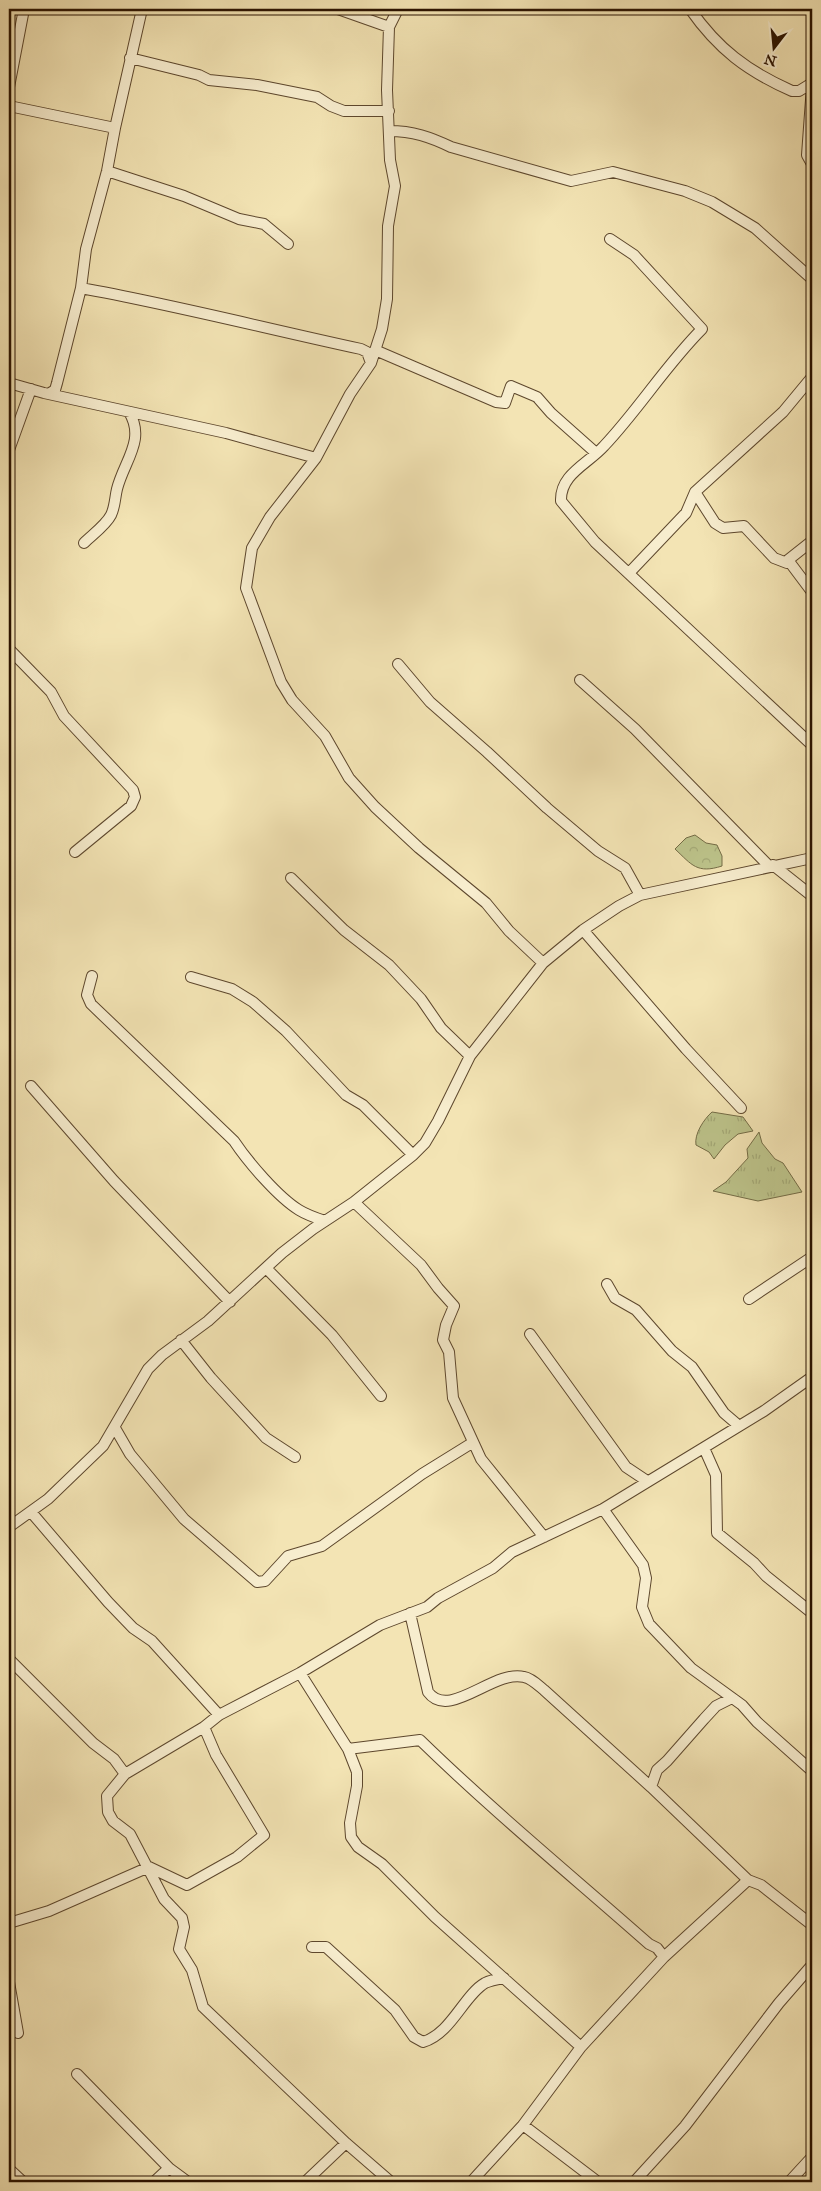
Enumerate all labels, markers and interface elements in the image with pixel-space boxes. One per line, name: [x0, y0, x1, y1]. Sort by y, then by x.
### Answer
north arrow: [748, 22, 798, 72]
text: N: [762, 50, 779, 70]

